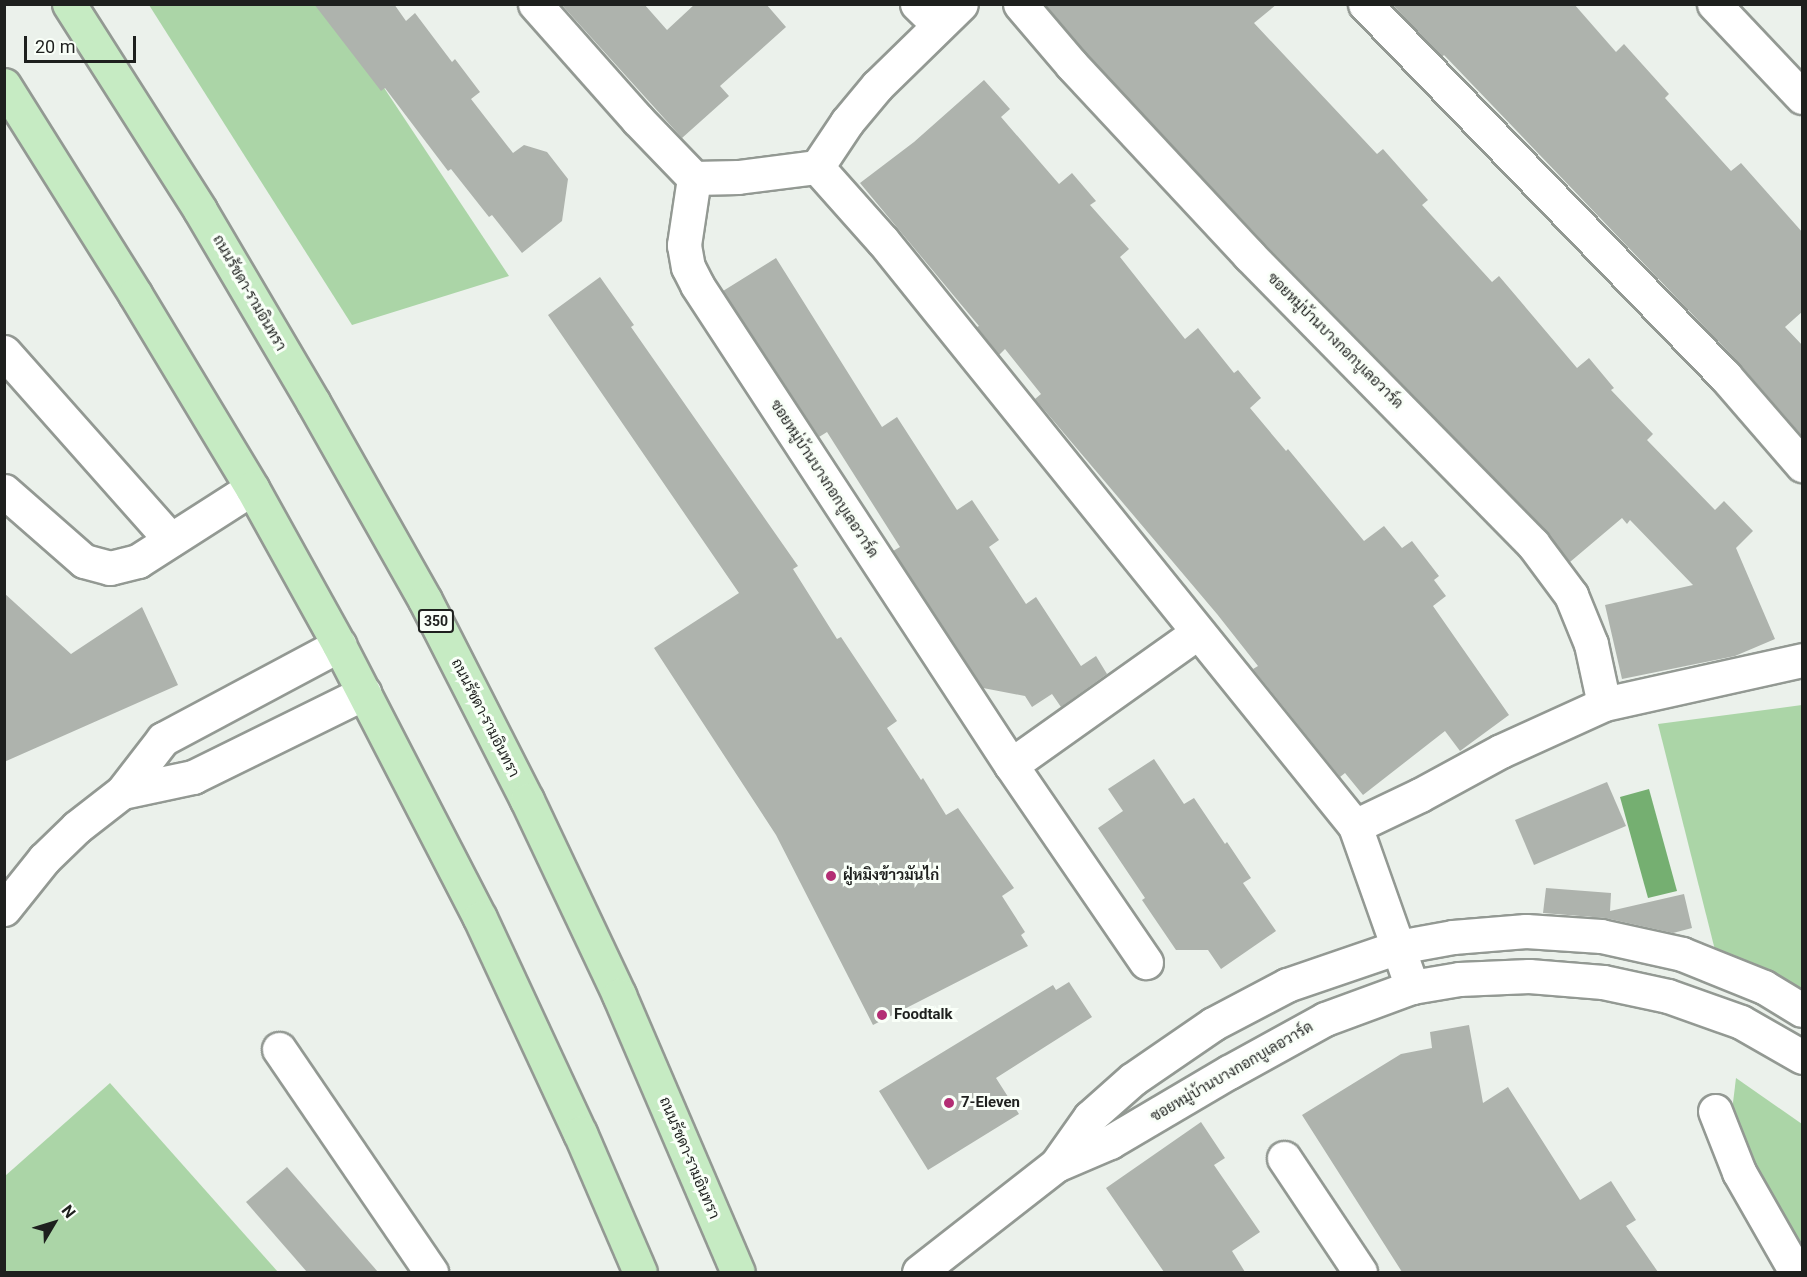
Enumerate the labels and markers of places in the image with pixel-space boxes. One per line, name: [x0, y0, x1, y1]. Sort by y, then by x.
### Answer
place label: ฝู่หมิงข้าวมันไก่: [843, 867, 939, 885]
marker: ฝู่หมิงข้าวมันไก่: [824, 869, 838, 883]
place label: Foodtalk: [894, 1006, 953, 1024]
marker: Foodtalk: [875, 1008, 889, 1022]
place label: 7-Eleven: [961, 1094, 1020, 1112]
marker: 7-Eleven: [942, 1096, 956, 1110]

